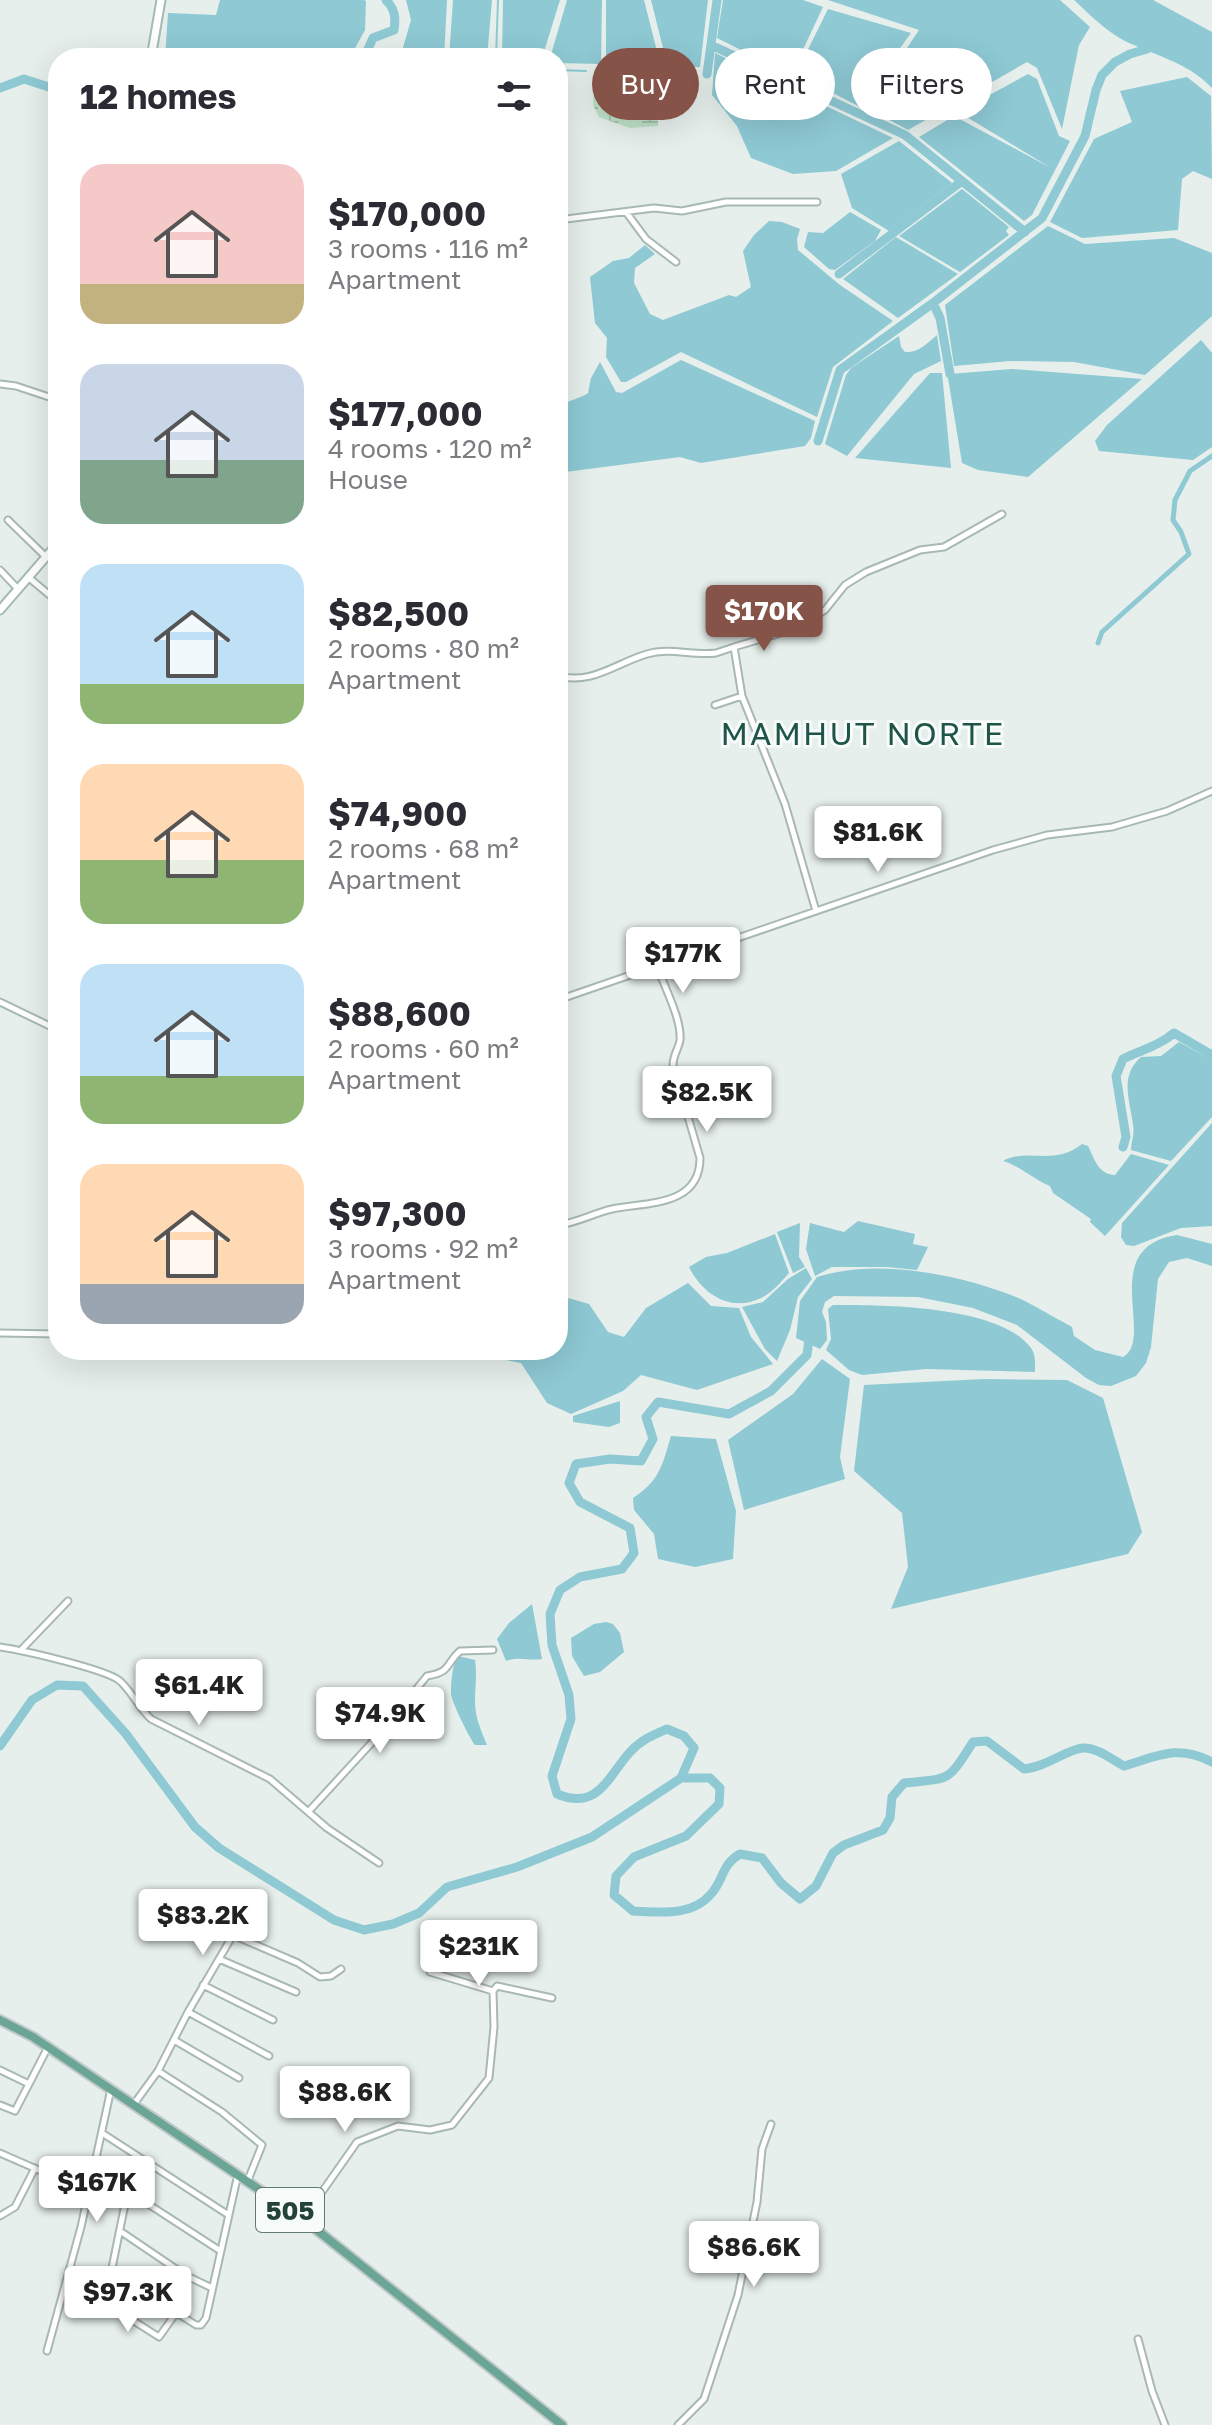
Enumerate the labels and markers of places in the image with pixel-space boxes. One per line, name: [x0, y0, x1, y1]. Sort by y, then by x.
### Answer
pin: $170K: [708, 585, 820, 653]
pin: $81.6K: [813, 806, 943, 874]
pin: $177K: [627, 927, 739, 995]
pin: $82.5K: [642, 1066, 772, 1134]
pin: $61.4K: [134, 1659, 264, 1727]
pin: $74.9K: [315, 1687, 445, 1755]
pin: $83.2K: [138, 1889, 268, 1957]
pin: $231K: [423, 1920, 535, 1988]
pin: $88.6K: [280, 2066, 410, 2134]
pin: $167K: [41, 2156, 153, 2224]
pin: $86.6K: [689, 2221, 819, 2289]
pin: $97.3K: [63, 2266, 193, 2334]

